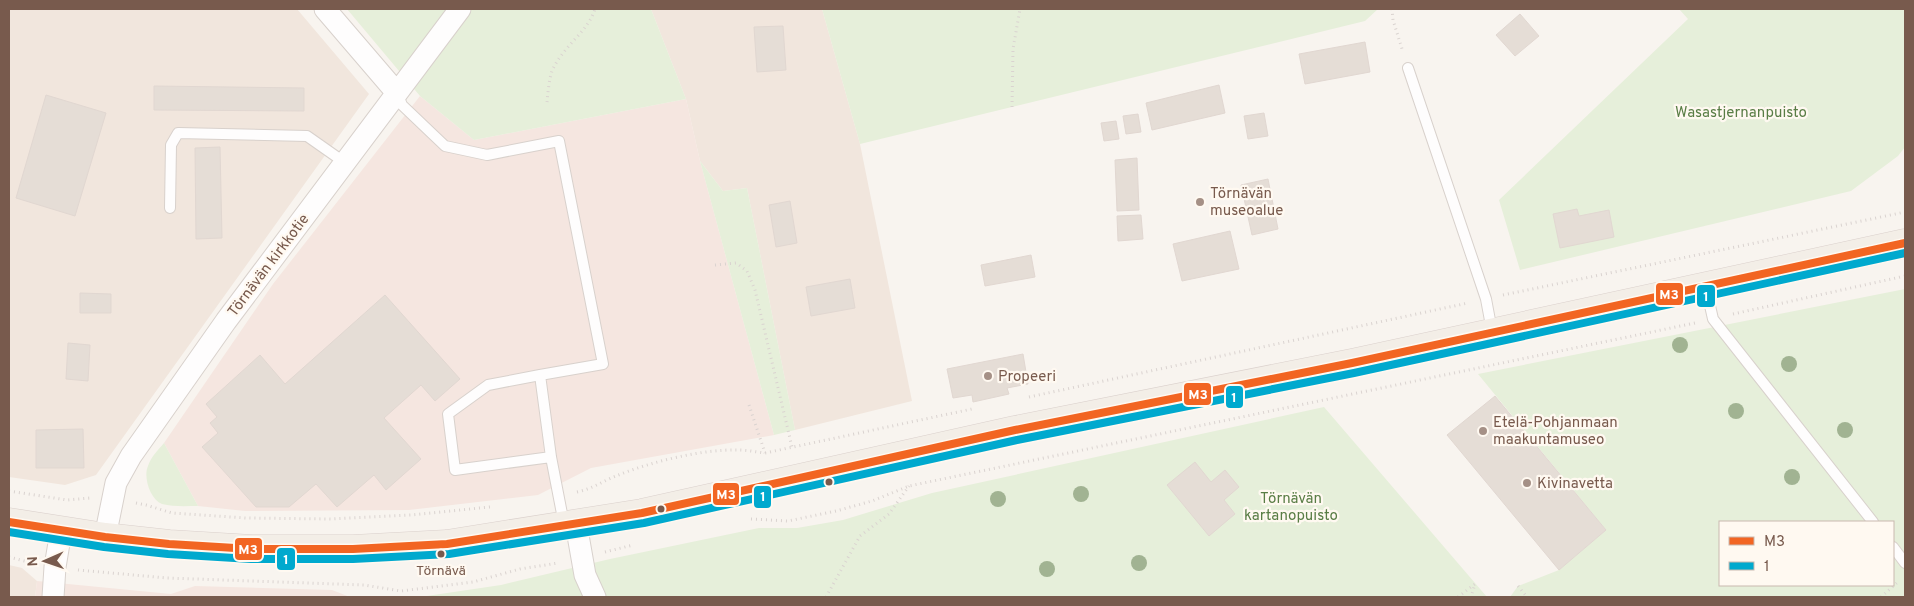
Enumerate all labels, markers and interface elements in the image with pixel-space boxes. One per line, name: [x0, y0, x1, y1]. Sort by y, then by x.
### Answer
park label: Wasastjernanpuisto: [1675, 104, 1807, 123]
place label: Törnävän museoalue: [1210, 185, 1283, 221]
marker: Törnävän museoalue: [1194, 196, 1206, 208]
street label: Törnävän kirkkotie: [224, 211, 314, 321]
line badge: M3: [1655, 282, 1684, 306]
line badge: 1: [1696, 284, 1716, 308]
text: M3: [1659, 287, 1679, 304]
text: 1: [1703, 289, 1709, 306]
place label: Propeeri: [998, 368, 1056, 387]
marker: Propeeri: [982, 370, 994, 382]
line badge: M3: [1183, 382, 1212, 406]
line badge: 1: [1225, 385, 1244, 409]
text: M3: [1188, 387, 1208, 404]
text: 1: [1231, 390, 1237, 407]
place label: Etelä-Pohjanmaan maakuntamuseo: [1493, 414, 1618, 450]
marker: Etelä-Pohjanmaan maakuntamuseo: [1477, 425, 1489, 437]
place label: Kivinavetta: [1537, 475, 1613, 494]
unlabelled marker: [824, 477, 834, 487]
marker: Kivinavetta: [1521, 477, 1533, 489]
line badge: M3: [712, 482, 740, 506]
line badge: 1: [753, 485, 772, 509]
text: M3: [716, 487, 736, 504]
text: 1: [760, 489, 766, 506]
park label: Törnävän kartanopuisto: [1244, 490, 1338, 526]
unlabelled marker: [656, 504, 666, 514]
legend: [1719, 521, 1894, 586]
text: M3: [1764, 533, 1785, 552]
north arrow: [20, 536, 70, 586]
line badge: M3: [234, 537, 263, 561]
text: M3: [238, 542, 258, 559]
line badge: 1: [276, 547, 296, 571]
marker: Törnävä: [436, 549, 446, 559]
text: 1: [283, 552, 289, 569]
text: N: [25, 556, 42, 567]
text: 1: [1764, 558, 1770, 577]
place label: Törnävä: [416, 563, 466, 580]

